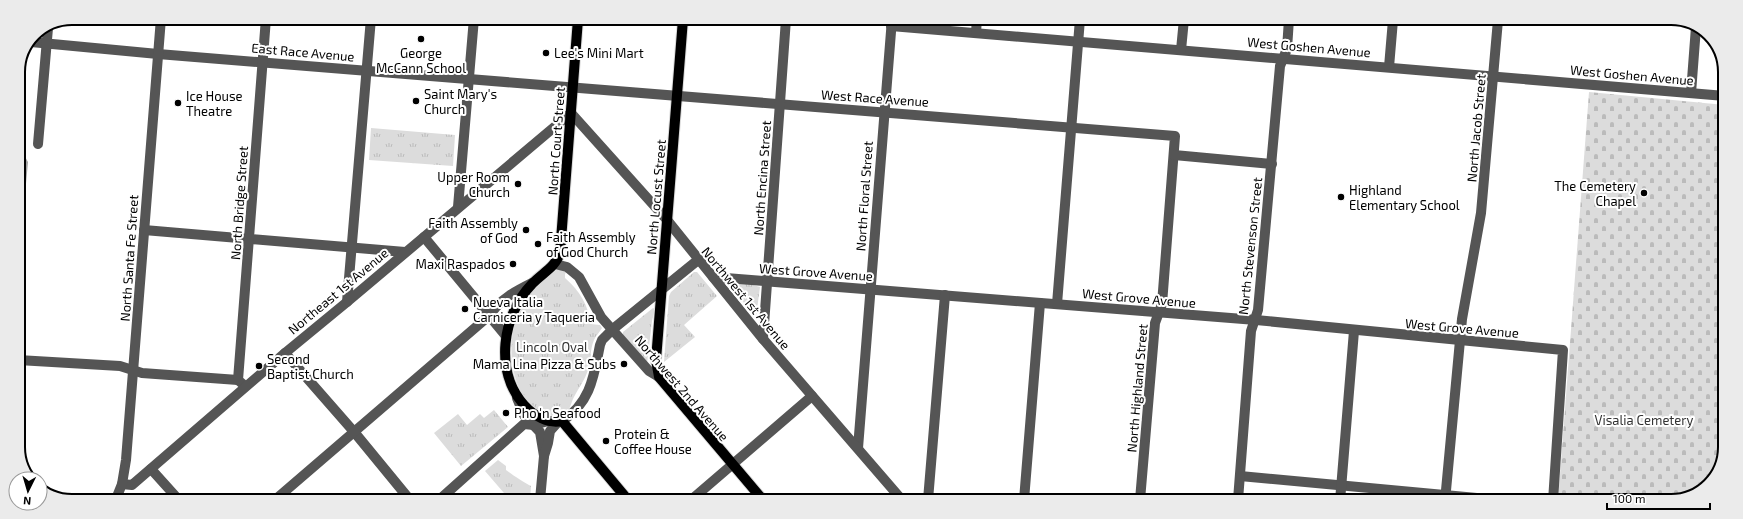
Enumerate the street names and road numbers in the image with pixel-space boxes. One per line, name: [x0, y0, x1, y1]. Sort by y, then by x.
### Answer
street label: West Goshen Avenue: [1247, 34, 1371, 60]
street label: East Race Avenue: [251, 40, 355, 64]
street label: West Goshen Avenue: [1570, 62, 1694, 88]
street label: North Jacob Street: [1463, 73, 1489, 183]
street label: North Court Street: [544, 86, 568, 196]
street label: West Race Avenue: [821, 86, 929, 110]
street label: North Encina Street: [750, 120, 774, 236]
street label: North Locust Street: [643, 139, 669, 255]
street label: North Floral Street: [852, 140, 876, 252]
street label: North Bridge Street: [227, 145, 251, 261]
street label: North Stevenson Street: [1235, 176, 1265, 316]
street label: North Santa Fe Street: [117, 194, 141, 322]
street label: Northwest 1st Avenue: [698, 243, 794, 353]
street label: Northeast 1st Avenue: [285, 244, 391, 338]
street label: West Grove Avenue: [759, 260, 873, 284]
street label: West Grove Avenue: [1082, 285, 1196, 311]
street label: West Grove Avenue: [1405, 315, 1519, 341]
street label: North Highland Street: [1123, 323, 1151, 453]
street label: Northwest 2nd Avenue: [632, 332, 732, 444]

